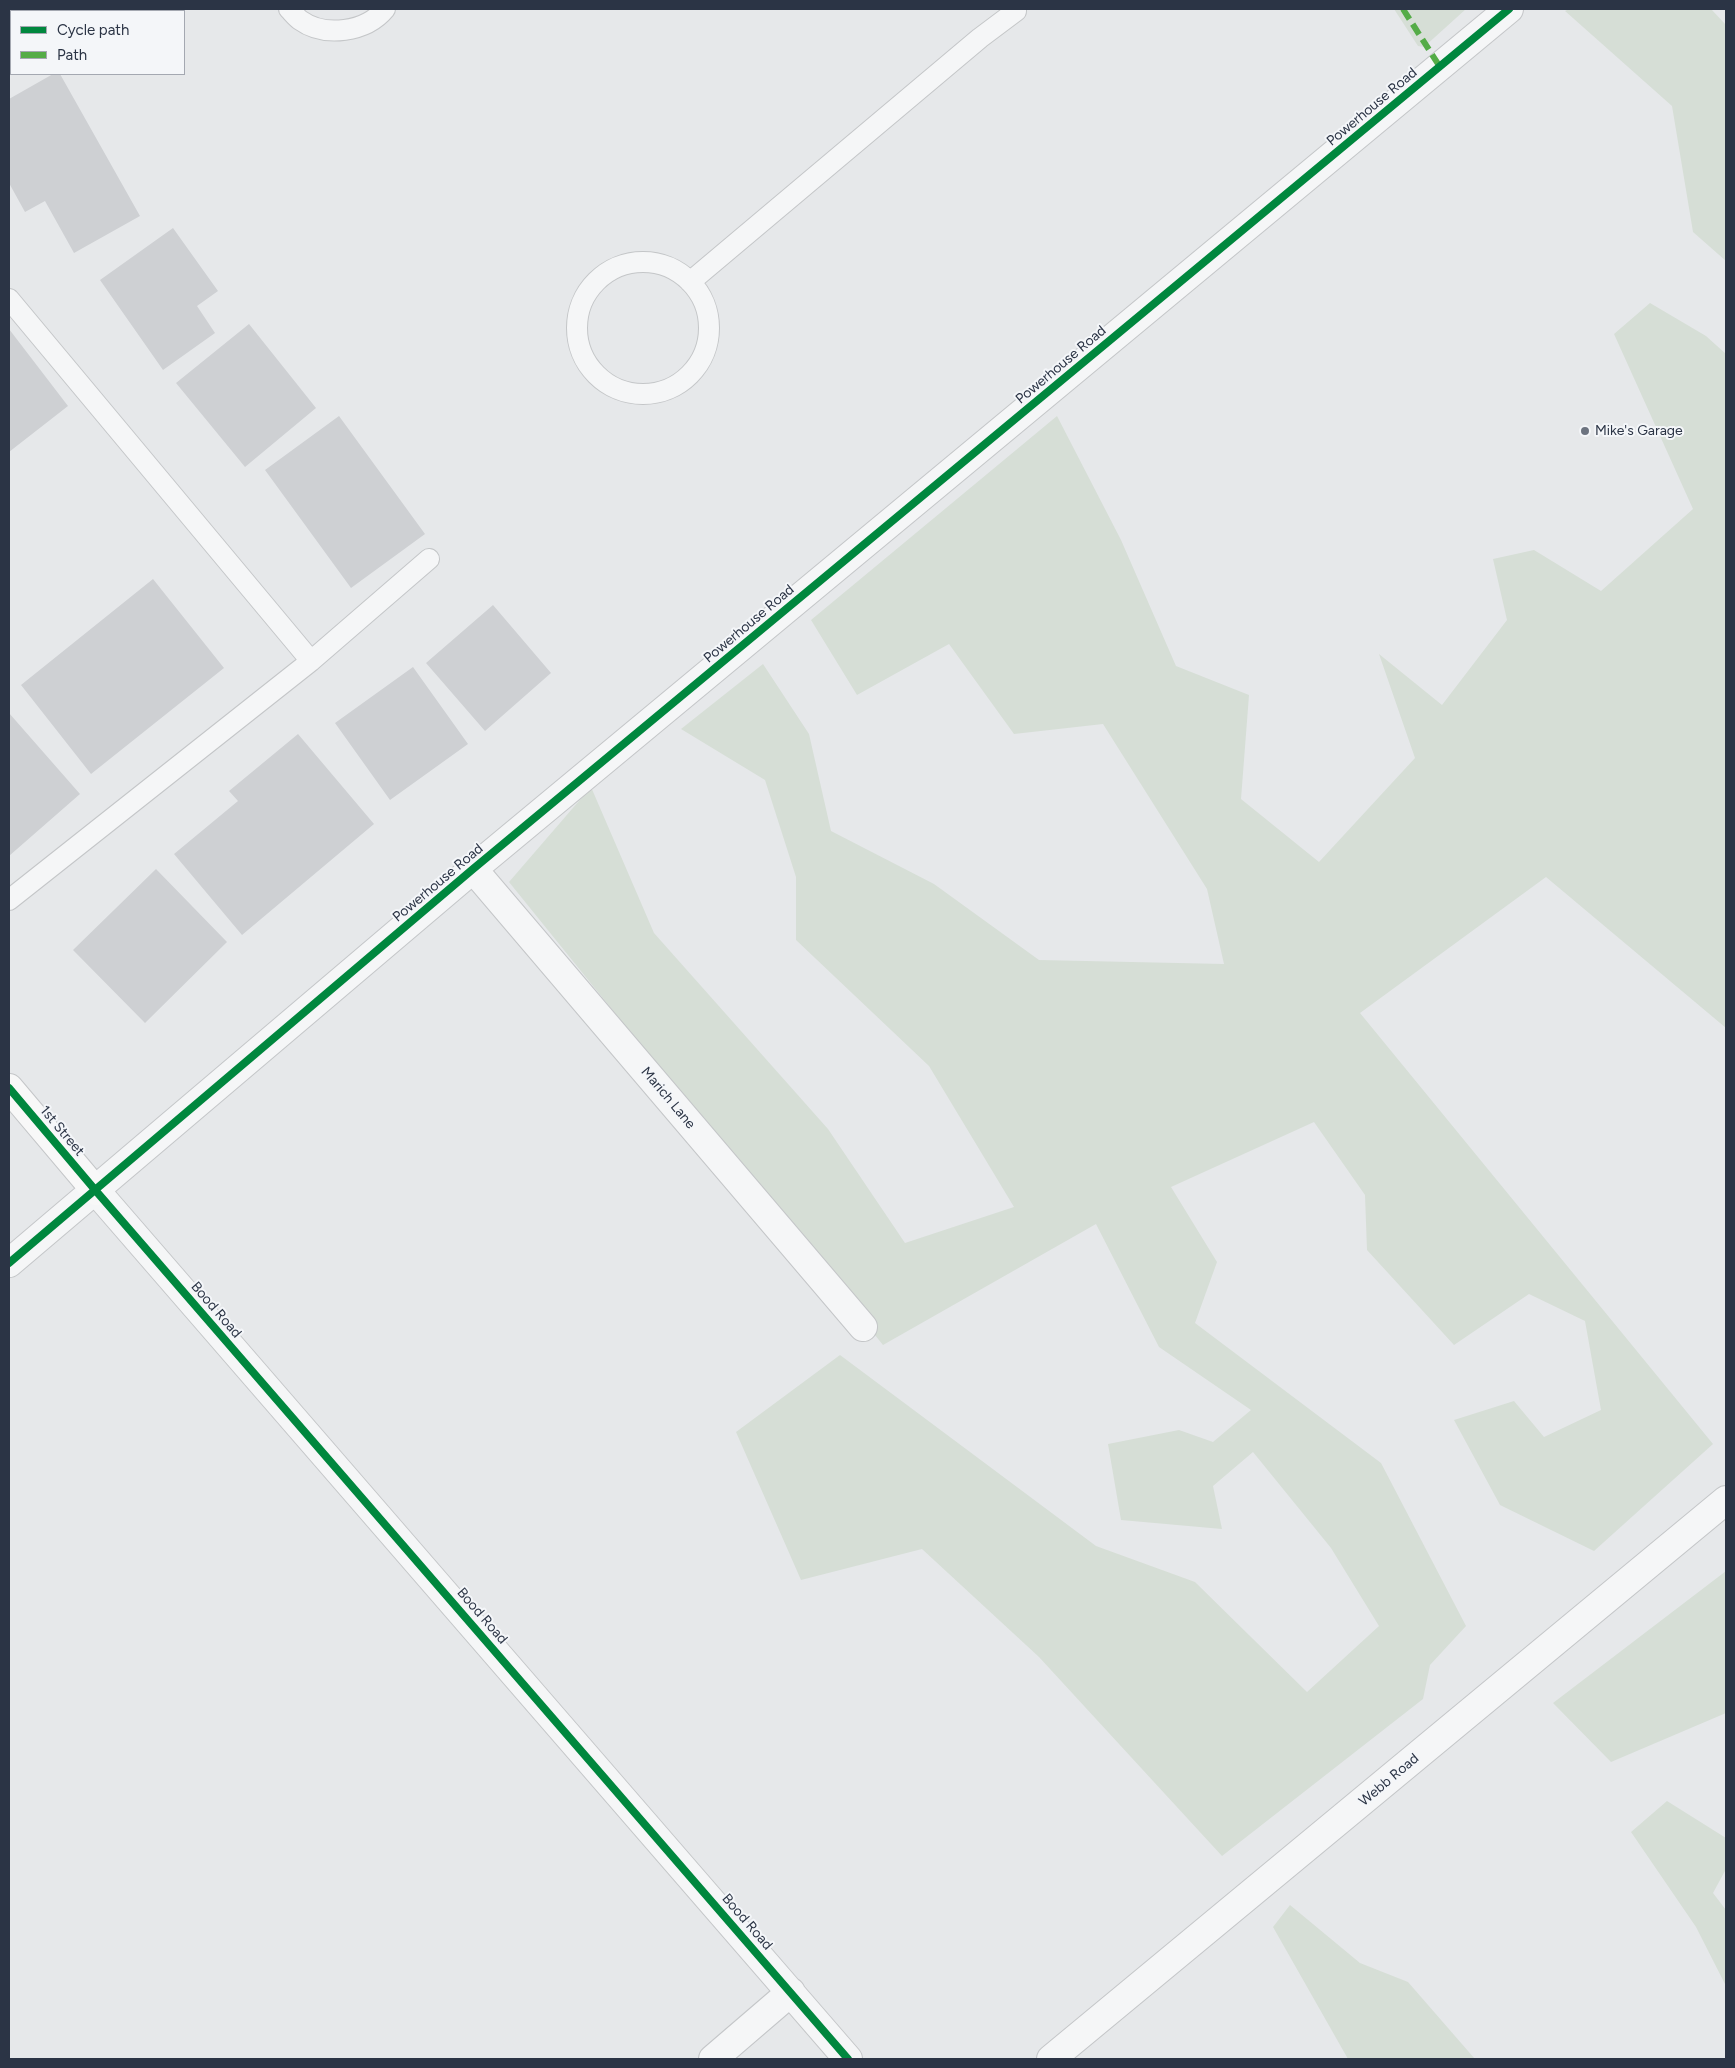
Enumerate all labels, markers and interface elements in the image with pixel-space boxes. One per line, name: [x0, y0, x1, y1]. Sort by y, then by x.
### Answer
legend: [10, 10, 185, 75]
text: Cycle path: [57, 21, 129, 39]
text: Path: [57, 46, 87, 64]
street label: Powerhouse Road: [1323, 64, 1421, 150]
street label: Powerhouse Road: [1012, 322, 1110, 408]
place label: Mike's Garage: [1595, 423, 1683, 439]
marker: Mike's Garage: [1579, 425, 1591, 437]
street label: Powerhouse Road: [700, 581, 798, 667]
street label: Powerhouse Road: [389, 840, 487, 926]
street label: Marich Lane: [637, 1064, 699, 1132]
street label: 1st Street: [36, 1103, 88, 1159]
street label: Bood Road: [187, 1279, 245, 1341]
street label: Bood Road: [453, 1585, 511, 1647]
street label: Webb Road: [1356, 1750, 1422, 1810]
street label: Bood Road: [718, 1891, 776, 1953]

